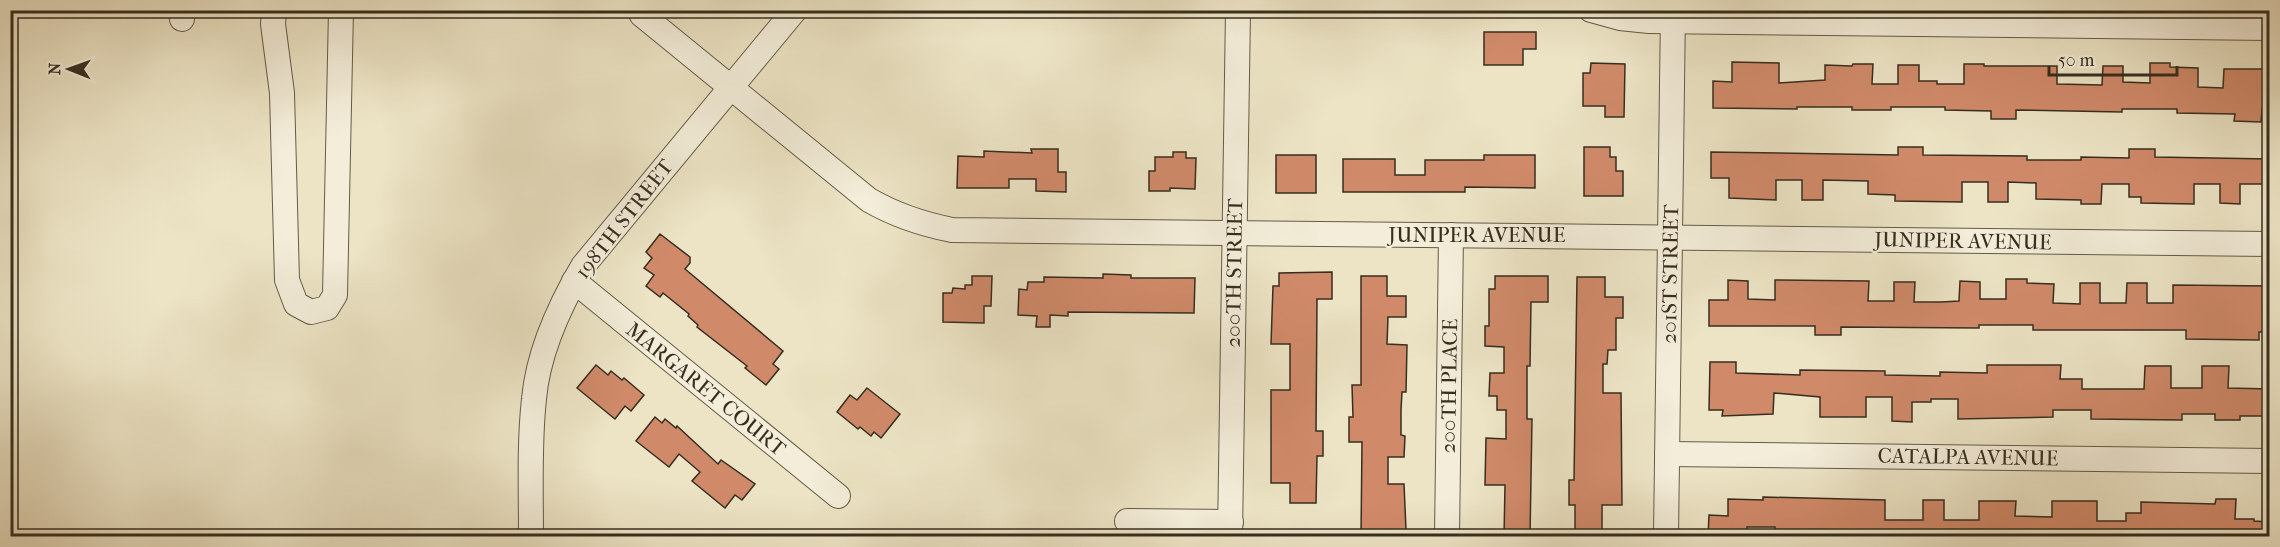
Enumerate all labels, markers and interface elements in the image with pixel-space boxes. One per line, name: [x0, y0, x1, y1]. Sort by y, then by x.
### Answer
north arrow: [39, 39, 99, 99]
scale bar: [2049, 39, 2176, 77]
text: 50 m: [2058, 50, 2095, 71]
text: N: [45, 62, 64, 75]
street label: 198TH STREET: [570, 154, 678, 283]
street label: 200TH STREET: [1221, 197, 1247, 348]
street label: 201ST STREET: [1657, 203, 1683, 344]
street label: JUNIPER AVENUE: [1386, 223, 1566, 247]
street label: JUNIPER AVENUE: [1872, 227, 2052, 255]
street label: MARGARET COURT: [621, 317, 791, 461]
street label: 200TH PLACE: [1436, 318, 1462, 454]
street label: CATALPA AVENUE: [1877, 443, 2059, 471]

